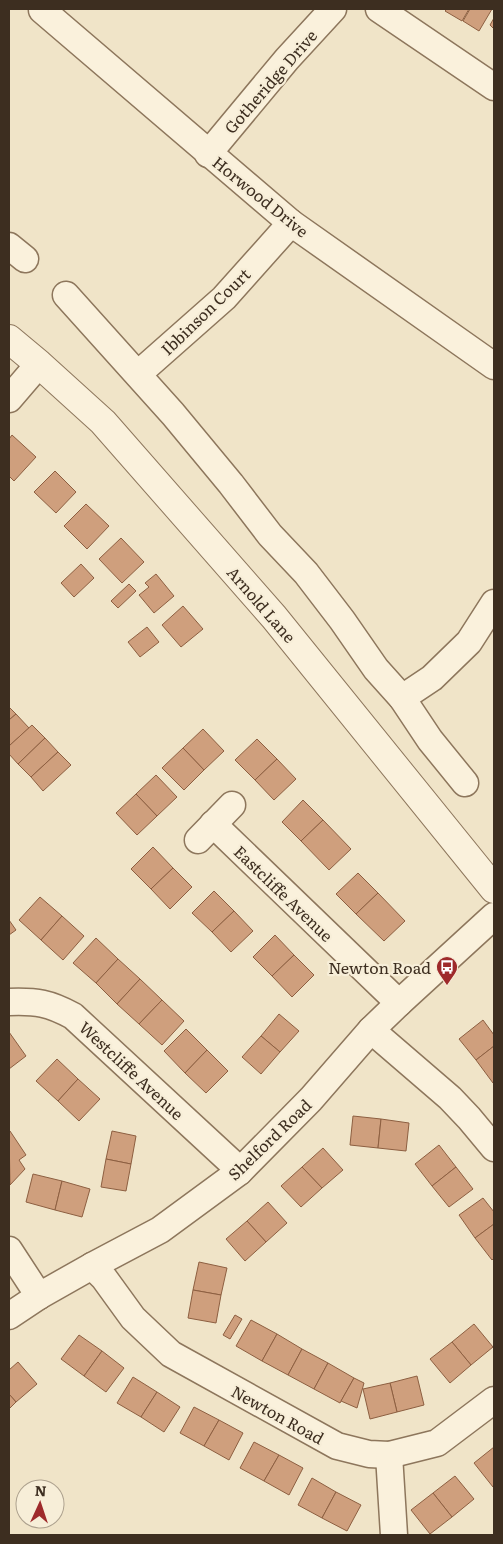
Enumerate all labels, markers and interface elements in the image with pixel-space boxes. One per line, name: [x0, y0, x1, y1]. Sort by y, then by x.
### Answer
street label: Gotheridge Drive: [218, 24, 322, 138]
street label: Horwood Drive: [208, 150, 314, 242]
street label: Ibbinson Court: [155, 262, 255, 360]
street label: Arnold Lane: [222, 561, 302, 647]
street label: Eastcliffe Avenue: [229, 839, 339, 947]
place label: Newton Road: [328, 955, 431, 979]
bus stop icon: Newton Road: [435, 955, 459, 986]
street label: Westcliffe Avenue: [74, 1015, 190, 1125]
street label: Shelford Road: [222, 1093, 316, 1185]
street label: Newton Road: [227, 1379, 329, 1449]
north arrow: [15, 1479, 65, 1529]
text: N: [34, 1480, 47, 1500]

